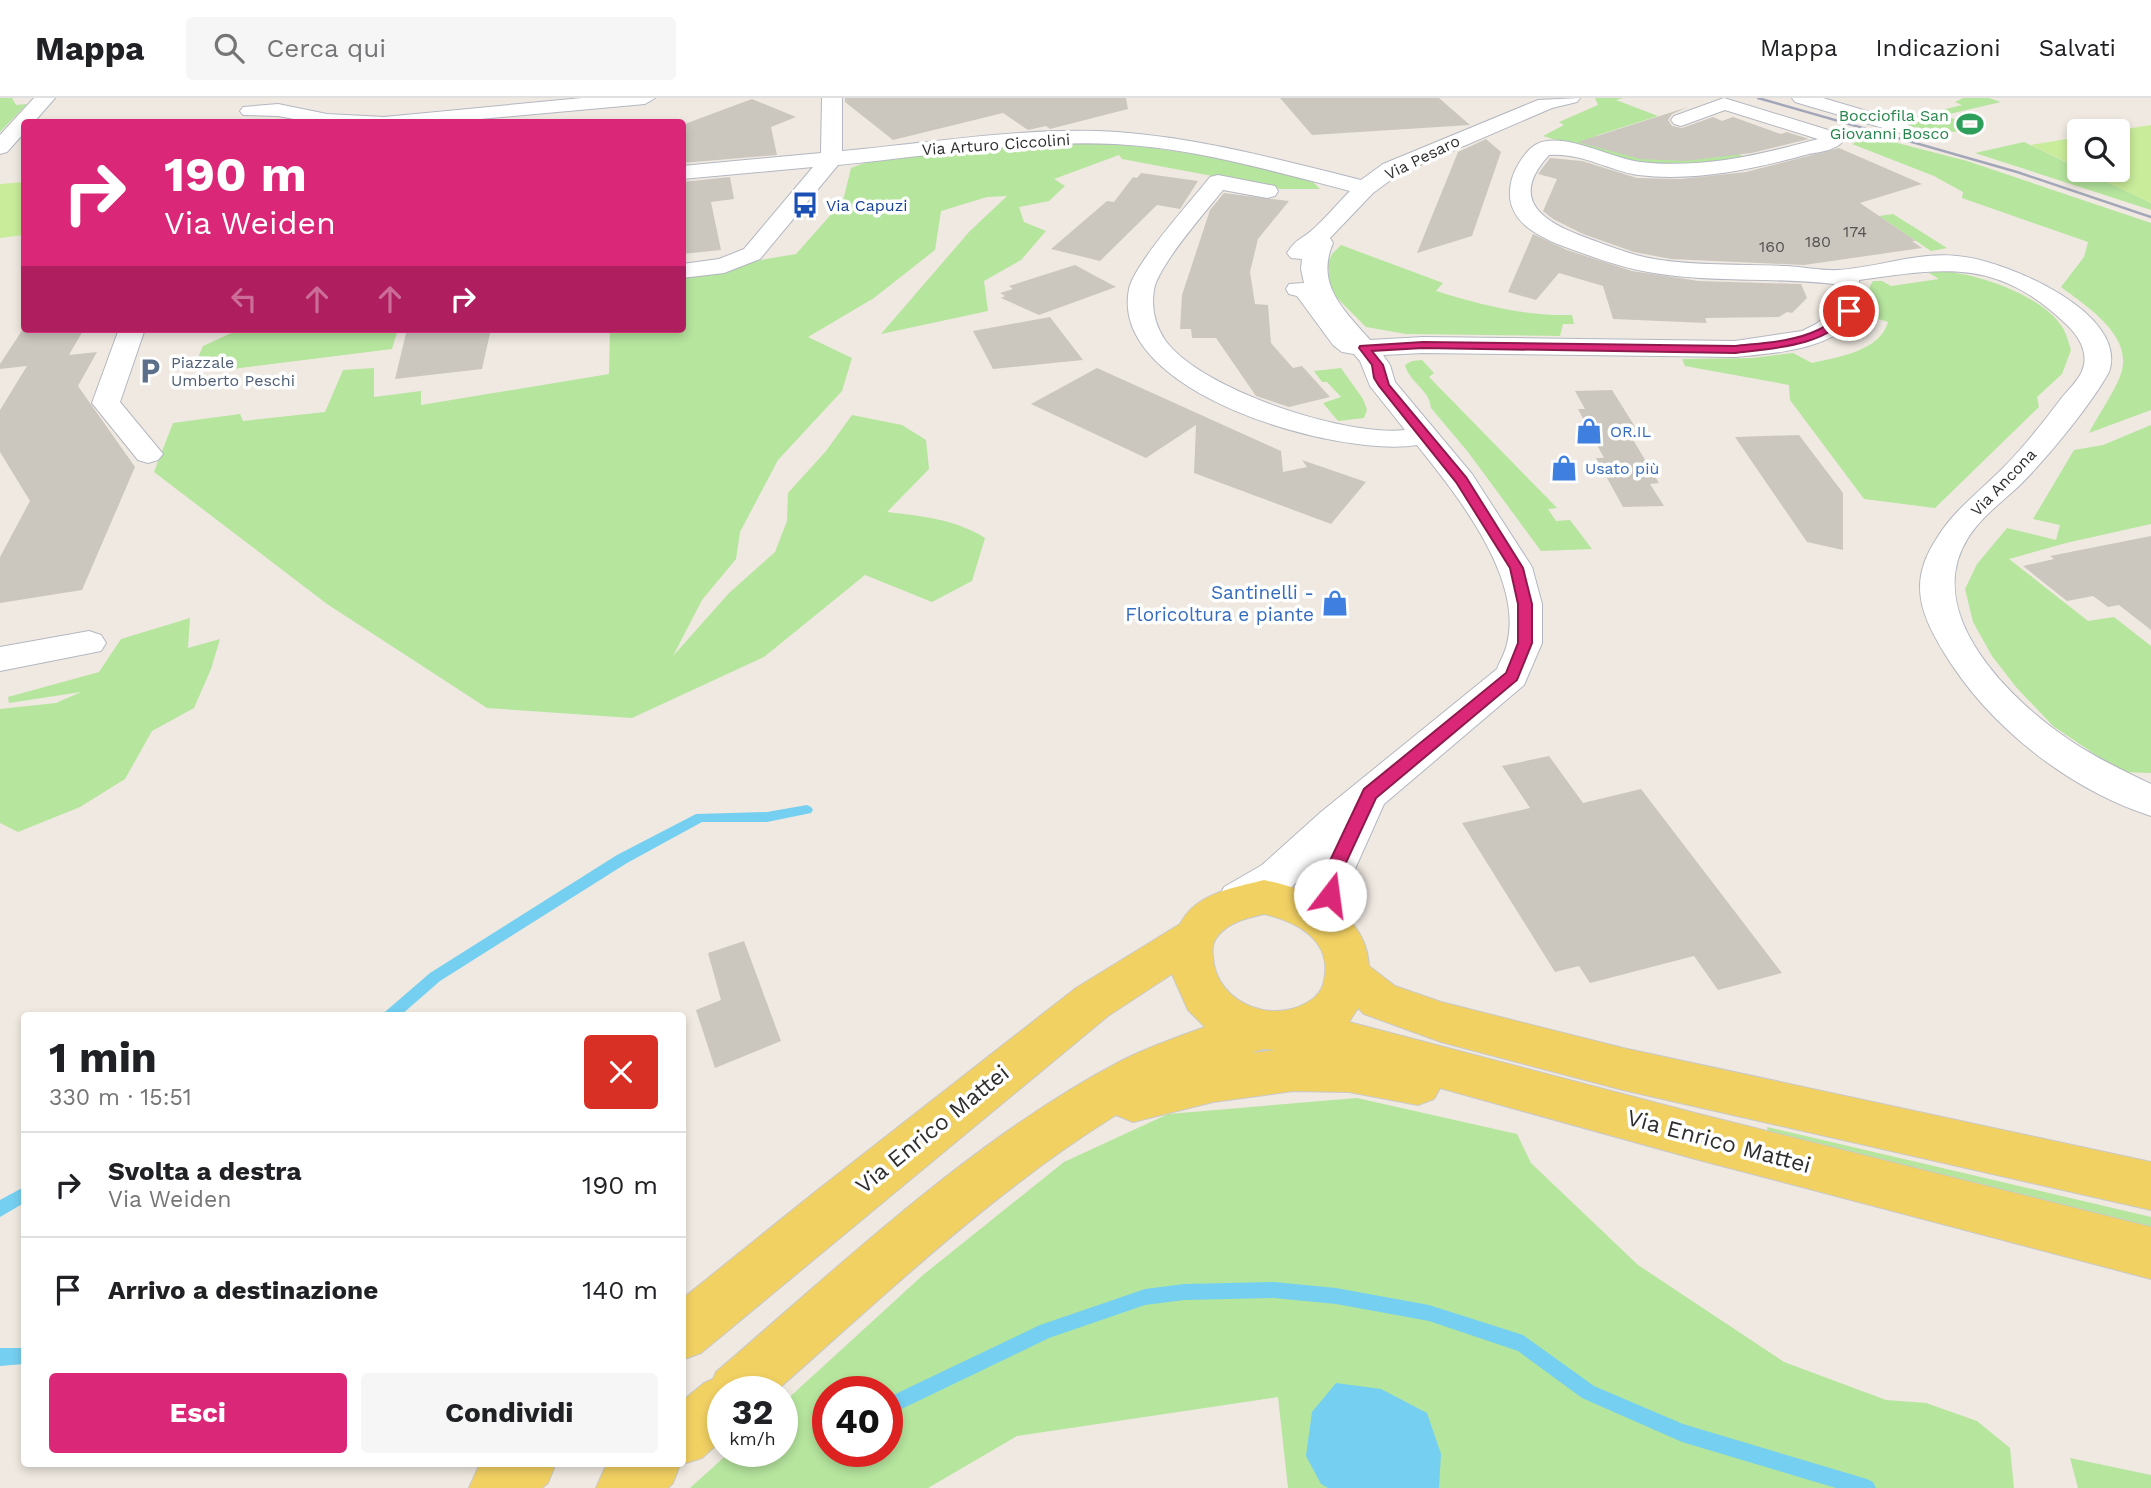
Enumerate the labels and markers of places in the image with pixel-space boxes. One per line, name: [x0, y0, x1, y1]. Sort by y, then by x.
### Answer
place label: Bocciofila San Giovanni Bosco: [1830, 106, 1949, 143]
sports icon: Bocciofila San Giovanni Bosco: [1955, 109, 1985, 139]
bus stop icon: Via Capuzi: [790, 190, 820, 220]
place label: Via Capuzi: [826, 196, 908, 215]
pin: [1819, 281, 1879, 341]
place label: Piazzale Umberto Peschi: [171, 353, 295, 390]
parking icon: Piazzale Umberto Peschi: [135, 356, 165, 386]
shop icon: OR.IL: [1574, 416, 1604, 446]
place label: OR.IL: [1610, 422, 1652, 441]
shop icon: Usato più: [1549, 453, 1579, 483]
place label: Usato più: [1585, 459, 1659, 478]
place label: Santinelli - Floricoltura e piante: [1125, 581, 1314, 626]
shop icon: Santinelli - Floricoltura e piante: [1320, 588, 1350, 618]

